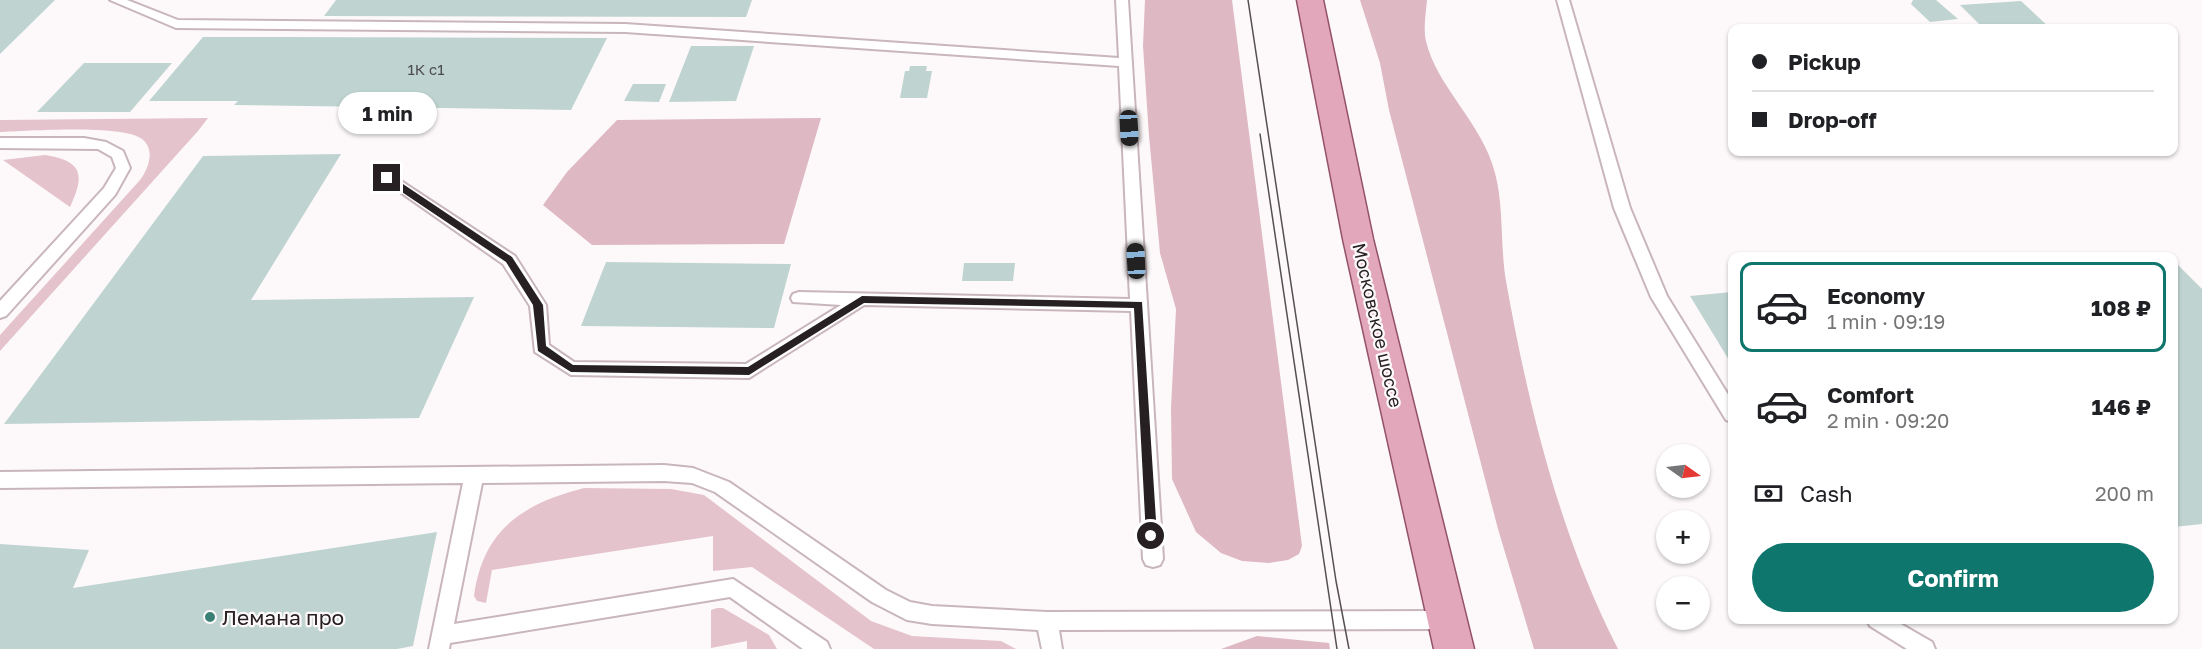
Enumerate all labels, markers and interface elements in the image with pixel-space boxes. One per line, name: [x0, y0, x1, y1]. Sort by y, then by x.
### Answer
text: Pickup: [1788, 48, 1861, 75]
house number: 1К с1: [408, 60, 444, 78]
callout: 1 min: [338, 91, 436, 133]
text: 1 min: [362, 101, 413, 125]
text: Drop-off: [1788, 106, 1877, 133]
car: [1119, 110, 1139, 146]
route end: [373, 164, 400, 191]
street label: Московское шоссе: [1348, 241, 1408, 409]
car: [1126, 243, 1146, 279]
icon: car: [1755, 280, 1809, 334]
text: Economy: [1827, 282, 1925, 309]
text: 108 ₽: [2091, 294, 2151, 321]
text: 1 min · 09:19: [1827, 309, 1945, 333]
icon: car: [1755, 379, 1809, 433]
text: Comfort: [1827, 381, 1914, 408]
text: 146 ₽: [2092, 393, 2151, 420]
text: 2 min · 09:20: [1827, 408, 1949, 432]
north arrow: [1656, 444, 1710, 498]
map controls: [1656, 444, 1710, 630]
icon: cash: [1752, 477, 1785, 510]
text: Cash: [1800, 480, 1853, 507]
text: 200 m: [2095, 481, 2154, 505]
button: +: [1656, 510, 1710, 564]
route start: [1137, 522, 1164, 549]
button: Confirm: [1752, 543, 2154, 612]
button: −: [1656, 576, 1710, 630]
place label: Лемана про: [222, 604, 344, 630]
marker: Лемана про: [203, 610, 217, 624]

